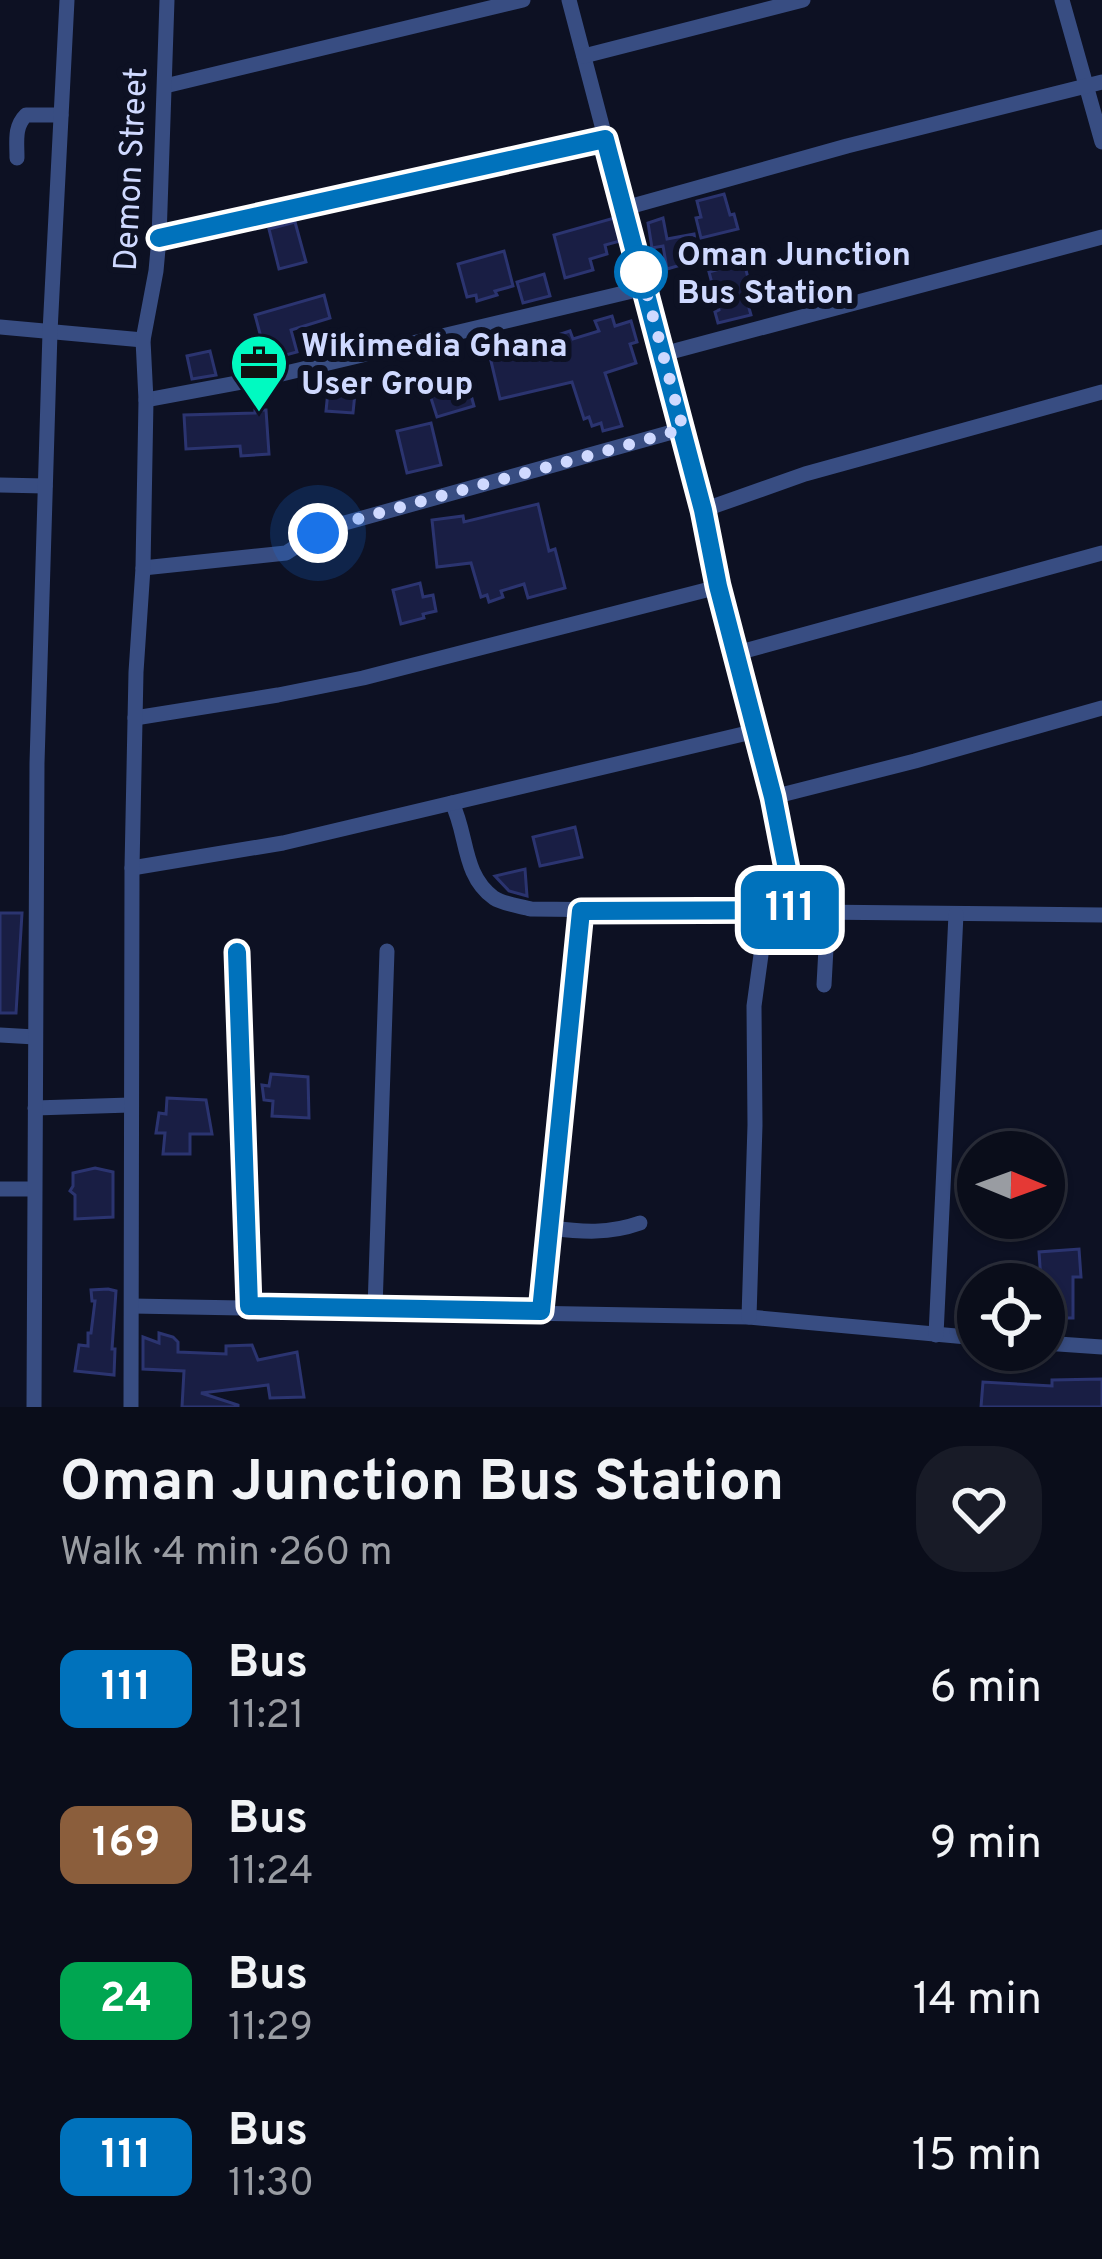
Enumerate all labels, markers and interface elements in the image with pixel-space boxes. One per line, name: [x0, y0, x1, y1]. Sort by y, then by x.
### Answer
street label: Demon Street: [107, 66, 159, 272]
place label: Oman Junction Bus Station: [677, 236, 911, 316]
marker: Oman Junction Bus Station: [616, 247, 666, 297]
place label: Wikimedia Ghana User Group: [301, 327, 568, 407]
office icon: Wikimedia Ghana User Group: [228, 332, 290, 414]
your location: [288, 503, 348, 563]
line badge: 111: [721, 871, 859, 949]
text: 111: [765, 883, 815, 936]
north arrow: [957, 1131, 1065, 1239]
map controls: [957, 1131, 1065, 1371]
button: locate: [957, 1263, 1065, 1371]
button: heart: [916, 1446, 1042, 1572]
text: Oman Junction Bus Station: [60, 1449, 784, 1521]
text: Walk · 4 min · 260 m: [60, 1530, 393, 1579]
text: Bus: [228, 1636, 308, 1693]
text: 6 min: [930, 1661, 1042, 1718]
text: 111: [101, 1662, 151, 1715]
text: 11:21: [228, 1693, 304, 1742]
text: Bus: [228, 1792, 308, 1849]
text: 9 min: [930, 1817, 1042, 1874]
text: 169: [92, 1818, 160, 1871]
text: 11:24: [228, 1849, 314, 1898]
text: Bus: [228, 1948, 308, 2005]
text: 14 min: [913, 1973, 1042, 2030]
text: 24: [100, 1974, 152, 2027]
text: 11:29: [228, 2005, 313, 2054]
text: Bus: [228, 2104, 308, 2161]
text: 15 min: [912, 2129, 1042, 2186]
text: 111: [101, 2130, 151, 2183]
text: 11:30: [228, 2161, 314, 2210]

